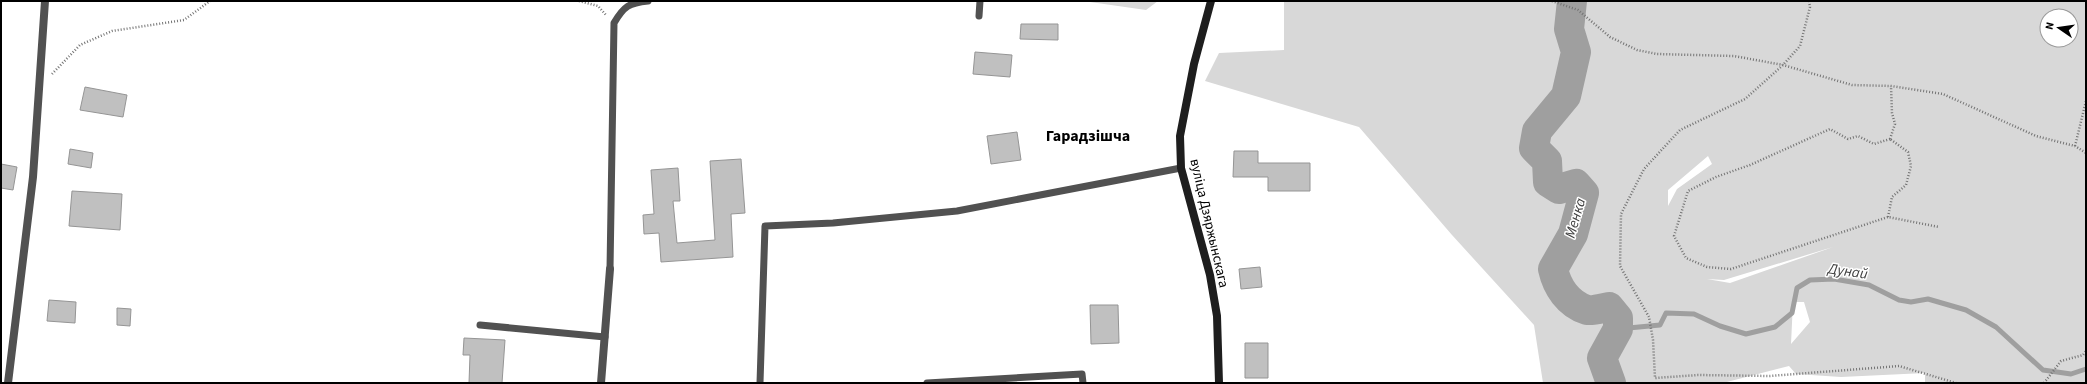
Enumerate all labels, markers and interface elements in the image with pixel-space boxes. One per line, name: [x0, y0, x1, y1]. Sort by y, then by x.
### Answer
north arrow: [2039, 8, 2079, 48]
text: N: [2042, 21, 2058, 31]
district label: Гарадзішча: [1046, 125, 1130, 147]
street label: вуліца Дзяржынскага: [1184, 157, 1234, 290]
water label: Менка: [1560, 196, 1591, 241]
water label: Дунай: [1826, 258, 1869, 285]

